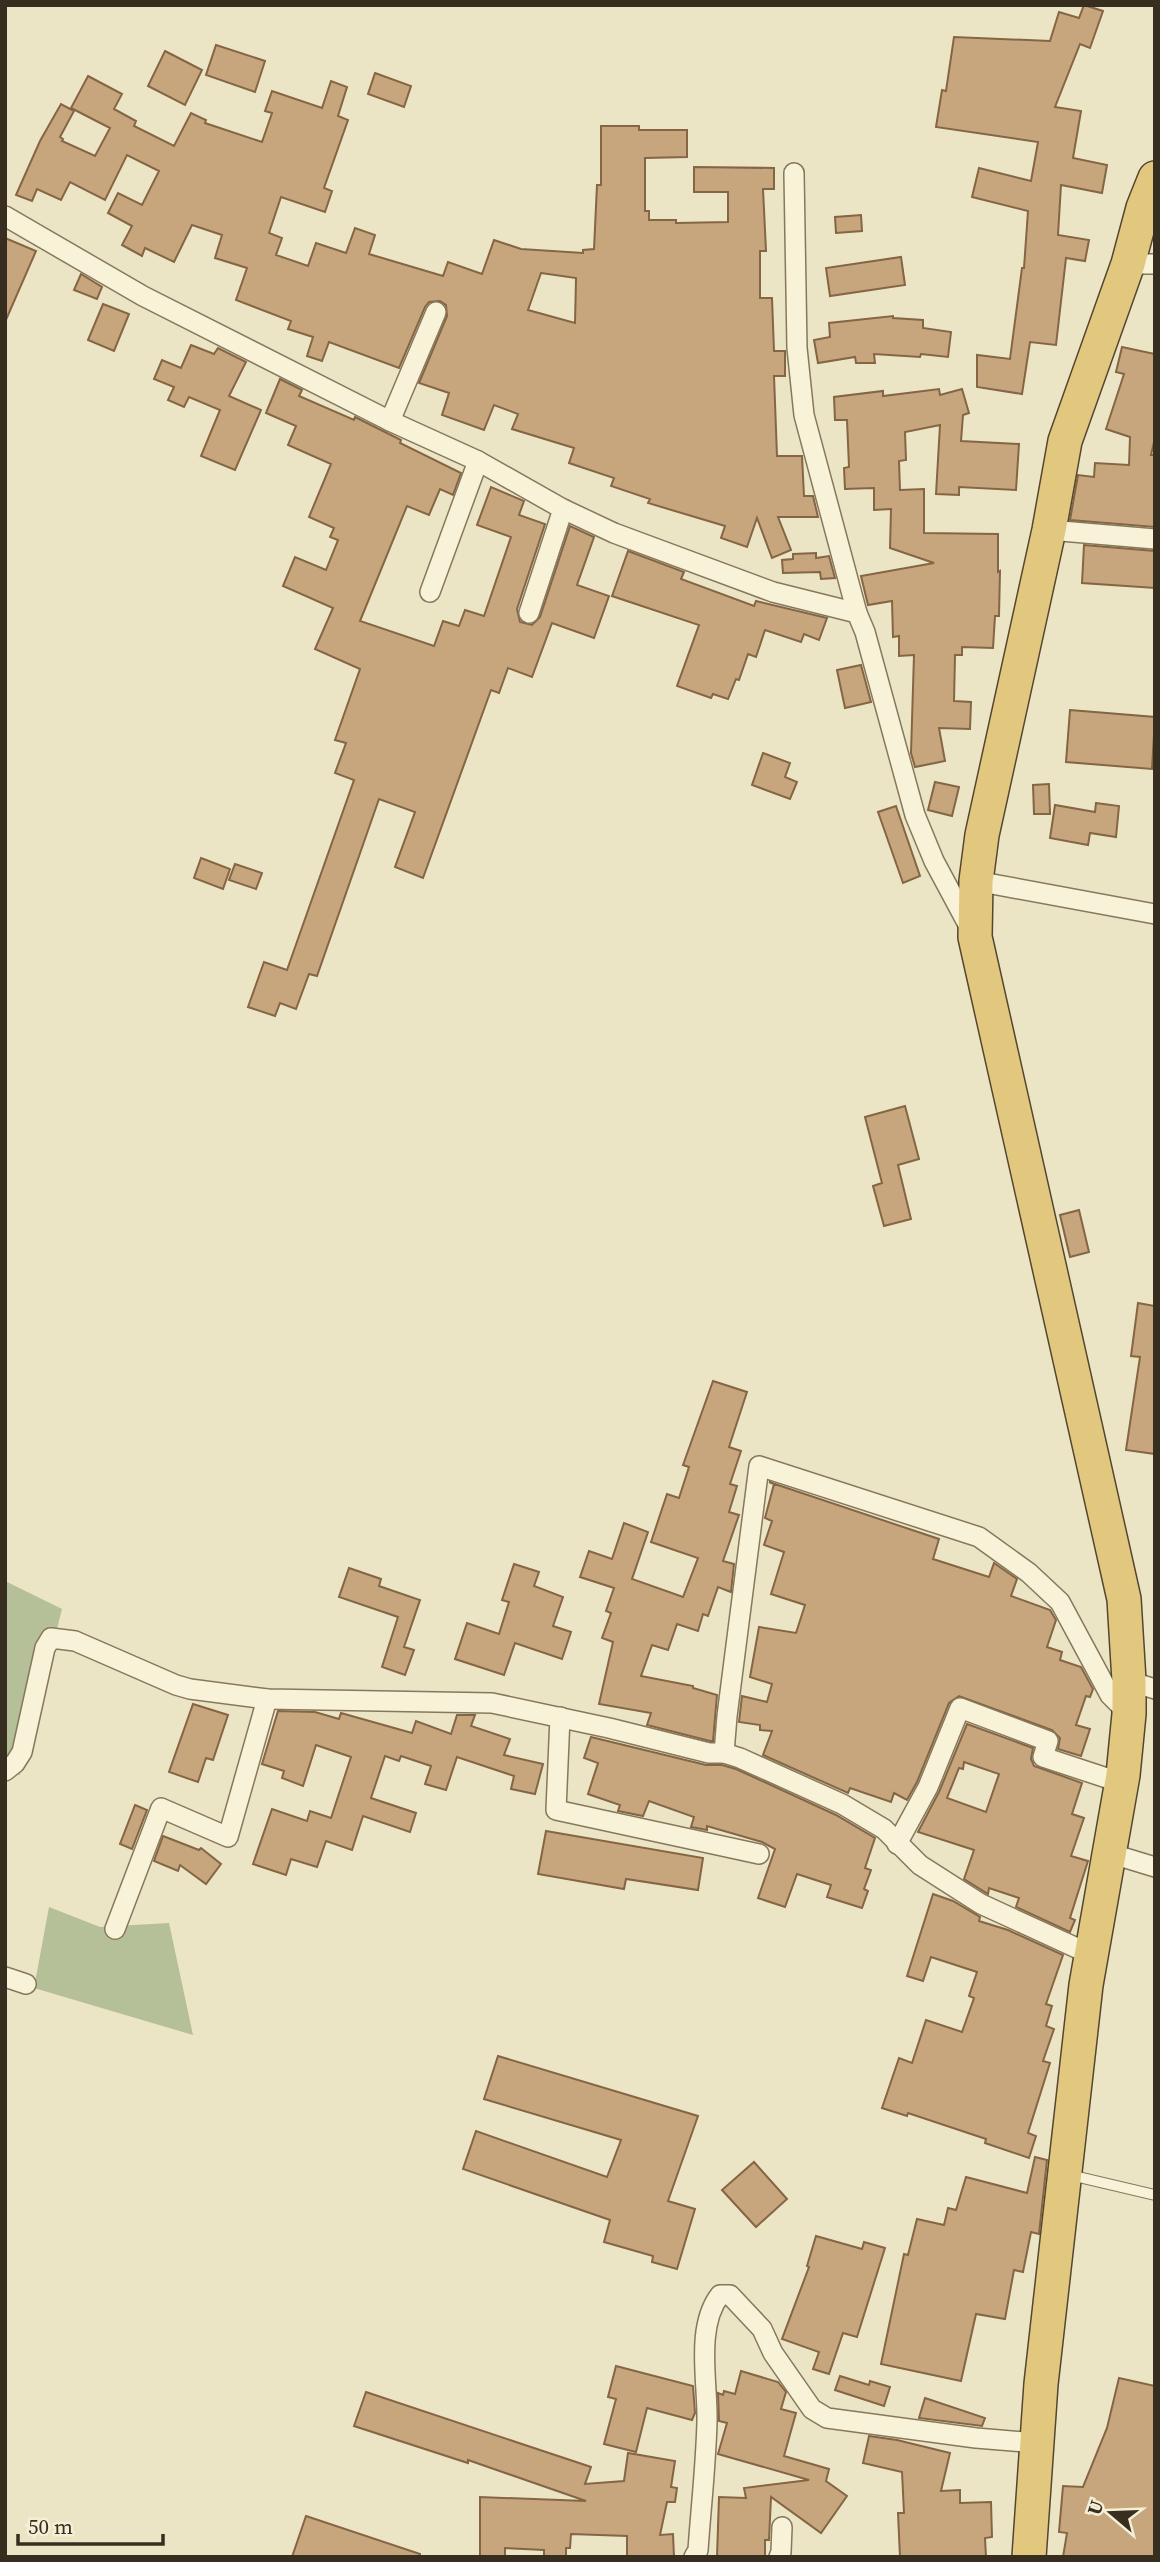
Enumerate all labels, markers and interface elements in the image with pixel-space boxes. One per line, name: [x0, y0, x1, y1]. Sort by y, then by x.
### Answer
north arrow: [1076, 2478, 1146, 2548]
text: U: [1080, 2497, 1110, 2518]
scale bar: [18, 2502, 163, 2546]
text: 50 m: [28, 2512, 73, 2541]

